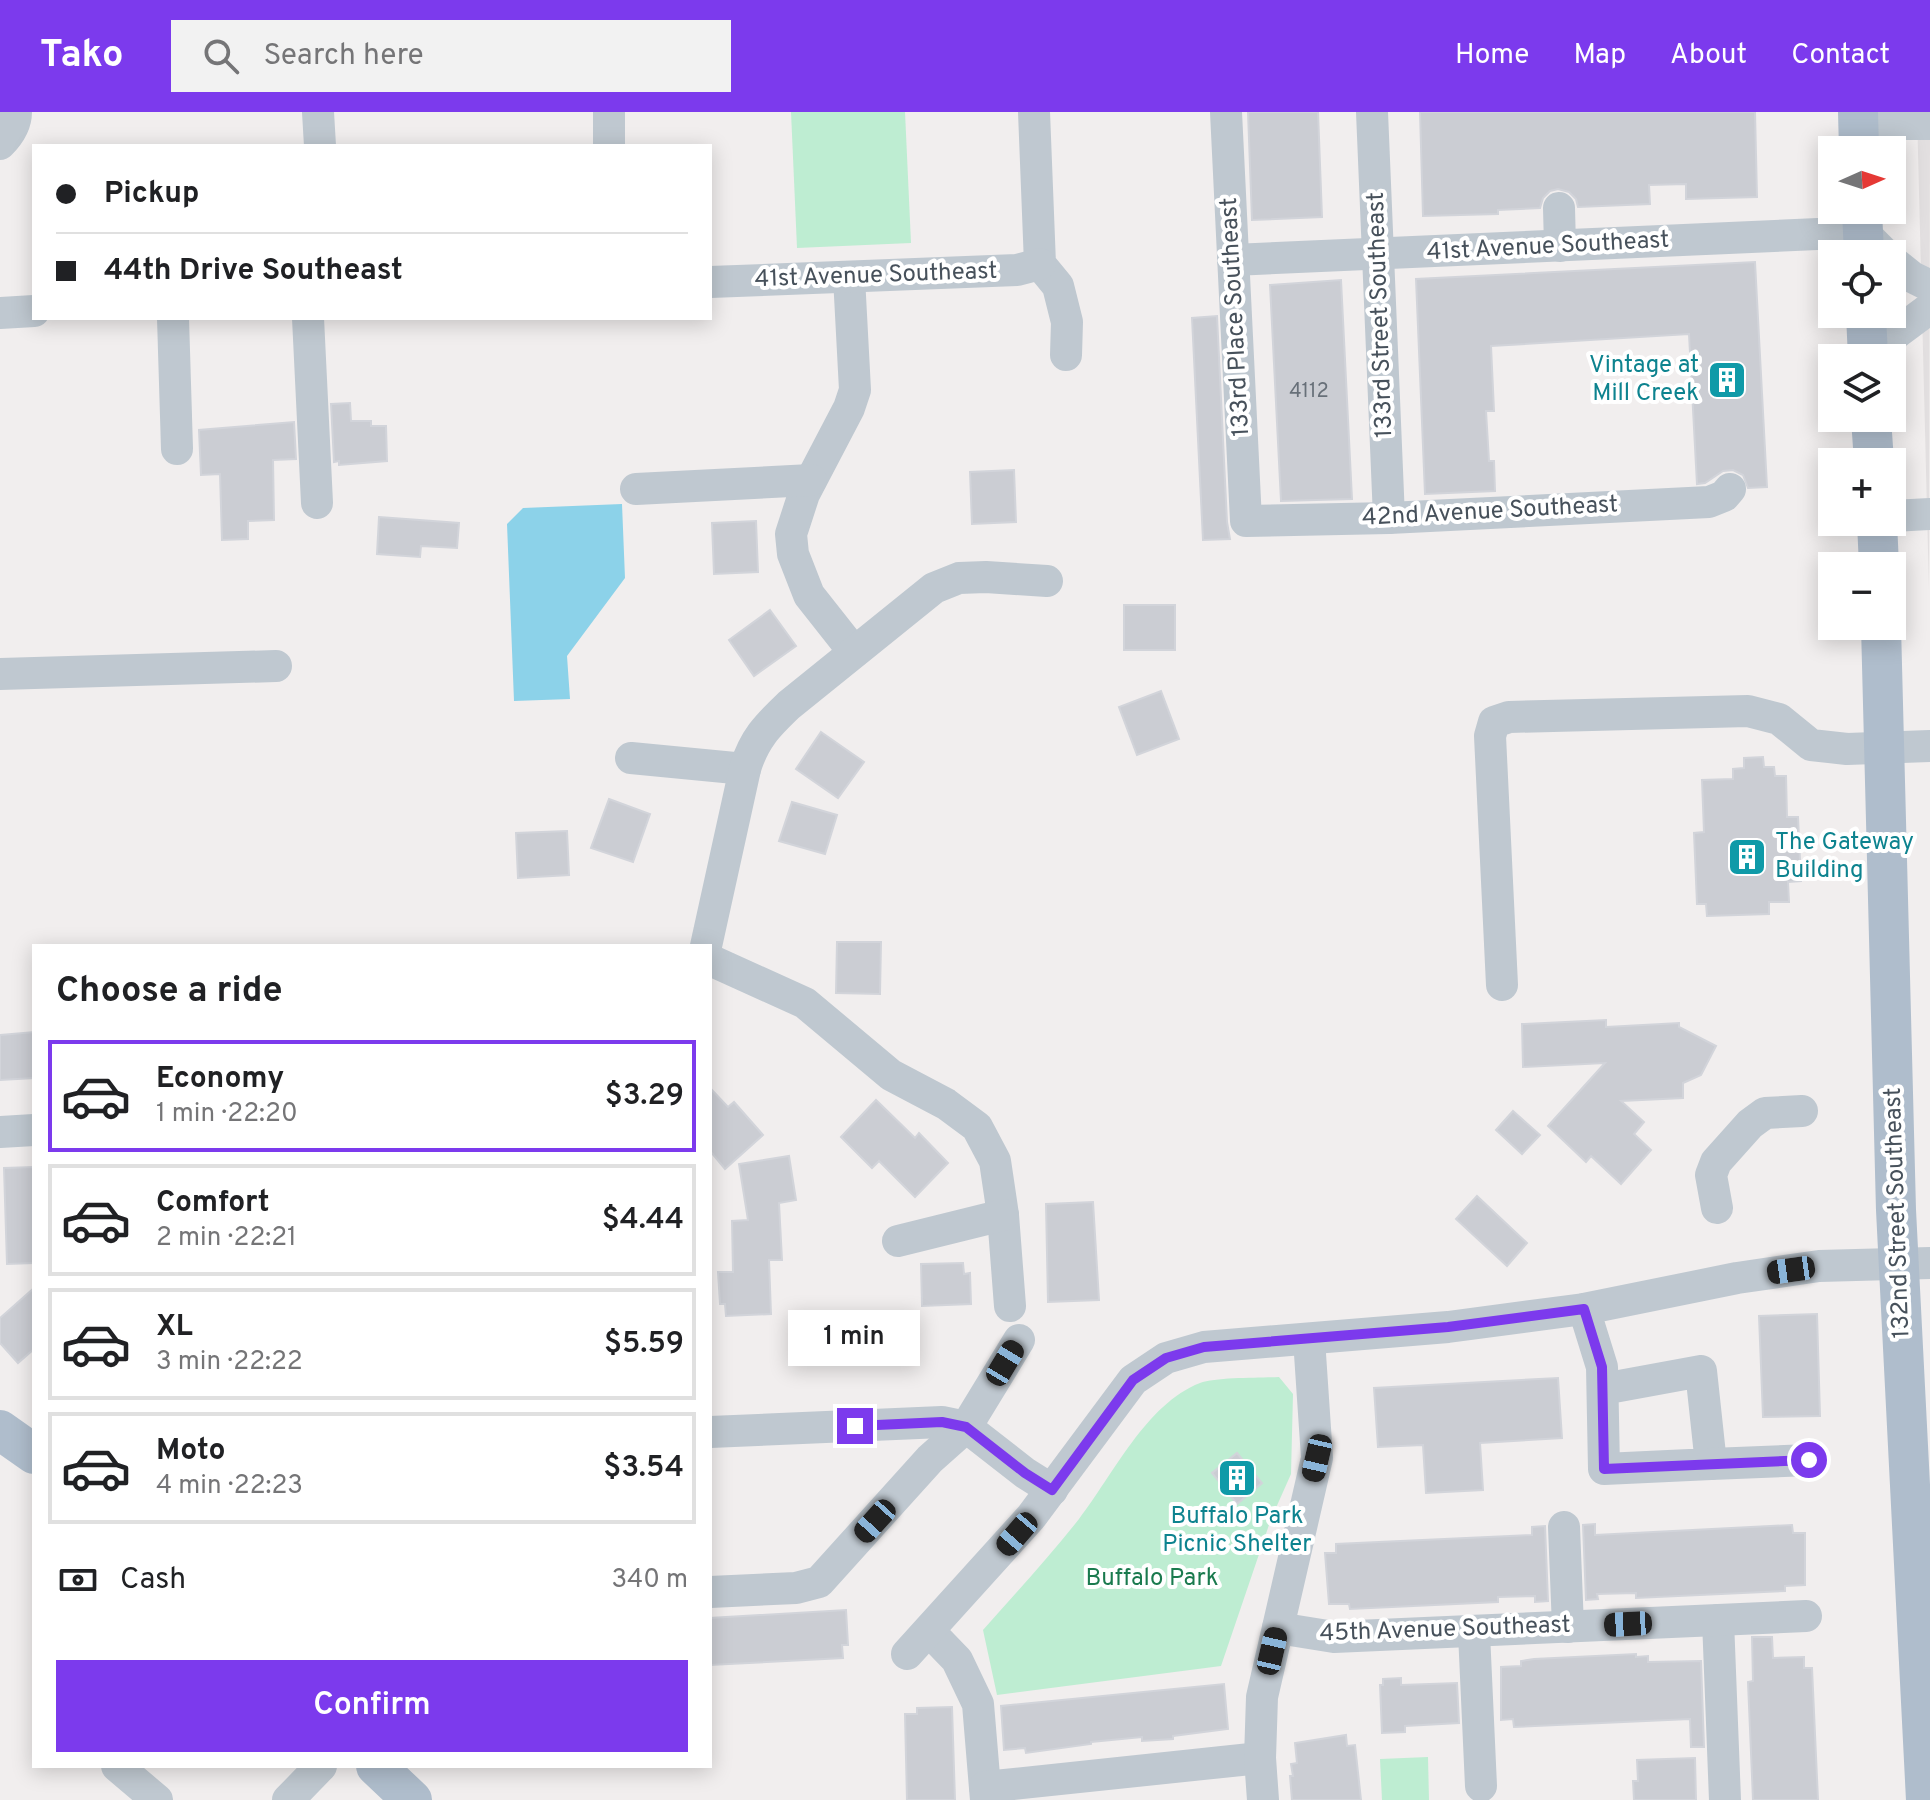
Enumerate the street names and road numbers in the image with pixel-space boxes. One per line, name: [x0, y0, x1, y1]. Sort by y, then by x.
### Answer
street label: 133rd Street Southeast: [1362, 191, 1400, 439]
street label: 133rd Place Southeast: [1215, 197, 1257, 437]
street label: 41st Avenue Southeast: [1426, 226, 1670, 268]
street label: 41st Avenue Southeast: [754, 257, 998, 295]
street label: 42nd Avenue Southeast: [1361, 490, 1619, 534]
street label: 132nd Street Southeast: [1879, 1087, 1917, 1339]
street label: 45th Avenue Southeast: [1319, 1611, 1571, 1649]

